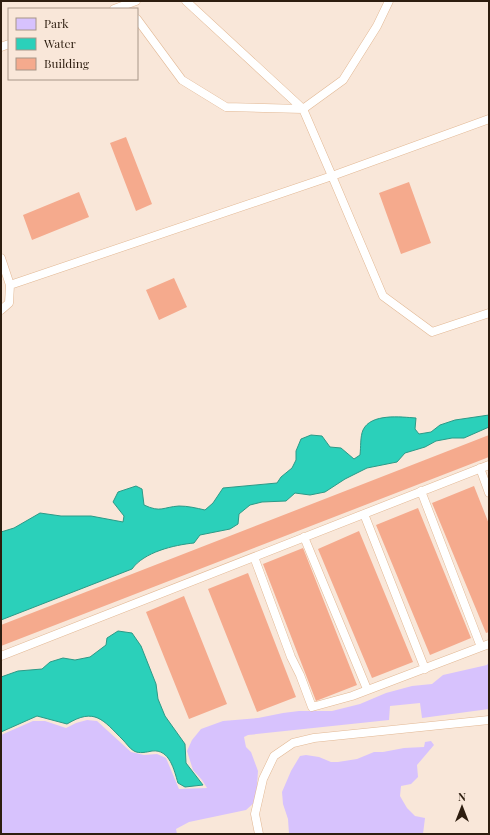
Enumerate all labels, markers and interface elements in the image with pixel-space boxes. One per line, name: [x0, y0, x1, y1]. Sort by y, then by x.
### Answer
legend: [8, 8, 138, 80]
text: Park: [44, 15, 69, 31]
text: Water: [43, 35, 77, 51]
text: Building: [44, 55, 90, 71]
north arrow: [442, 787, 482, 827]
text: N: [458, 789, 466, 804]

